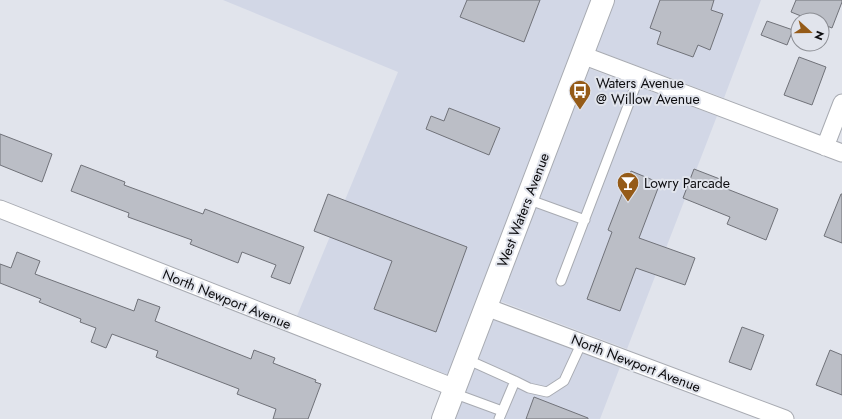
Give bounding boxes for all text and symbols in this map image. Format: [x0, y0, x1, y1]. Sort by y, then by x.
north arrow [790, 12, 830, 52]
text: N [810, 29, 828, 43]
place label: Waters Avenue @ Willow Avenue [596, 73, 700, 109]
bus stop icon: Waters Avenue @ Willow Avenue [567, 78, 593, 111]
street label: West Waters Avenue [492, 150, 554, 270]
bar icon: Lowry Parcade [615, 170, 641, 203]
place label: Lowry Parcade [644, 173, 730, 193]
street label: North Newport Avenue [160, 264, 294, 334]
street label: North Newport Avenue [568, 329, 704, 397]

